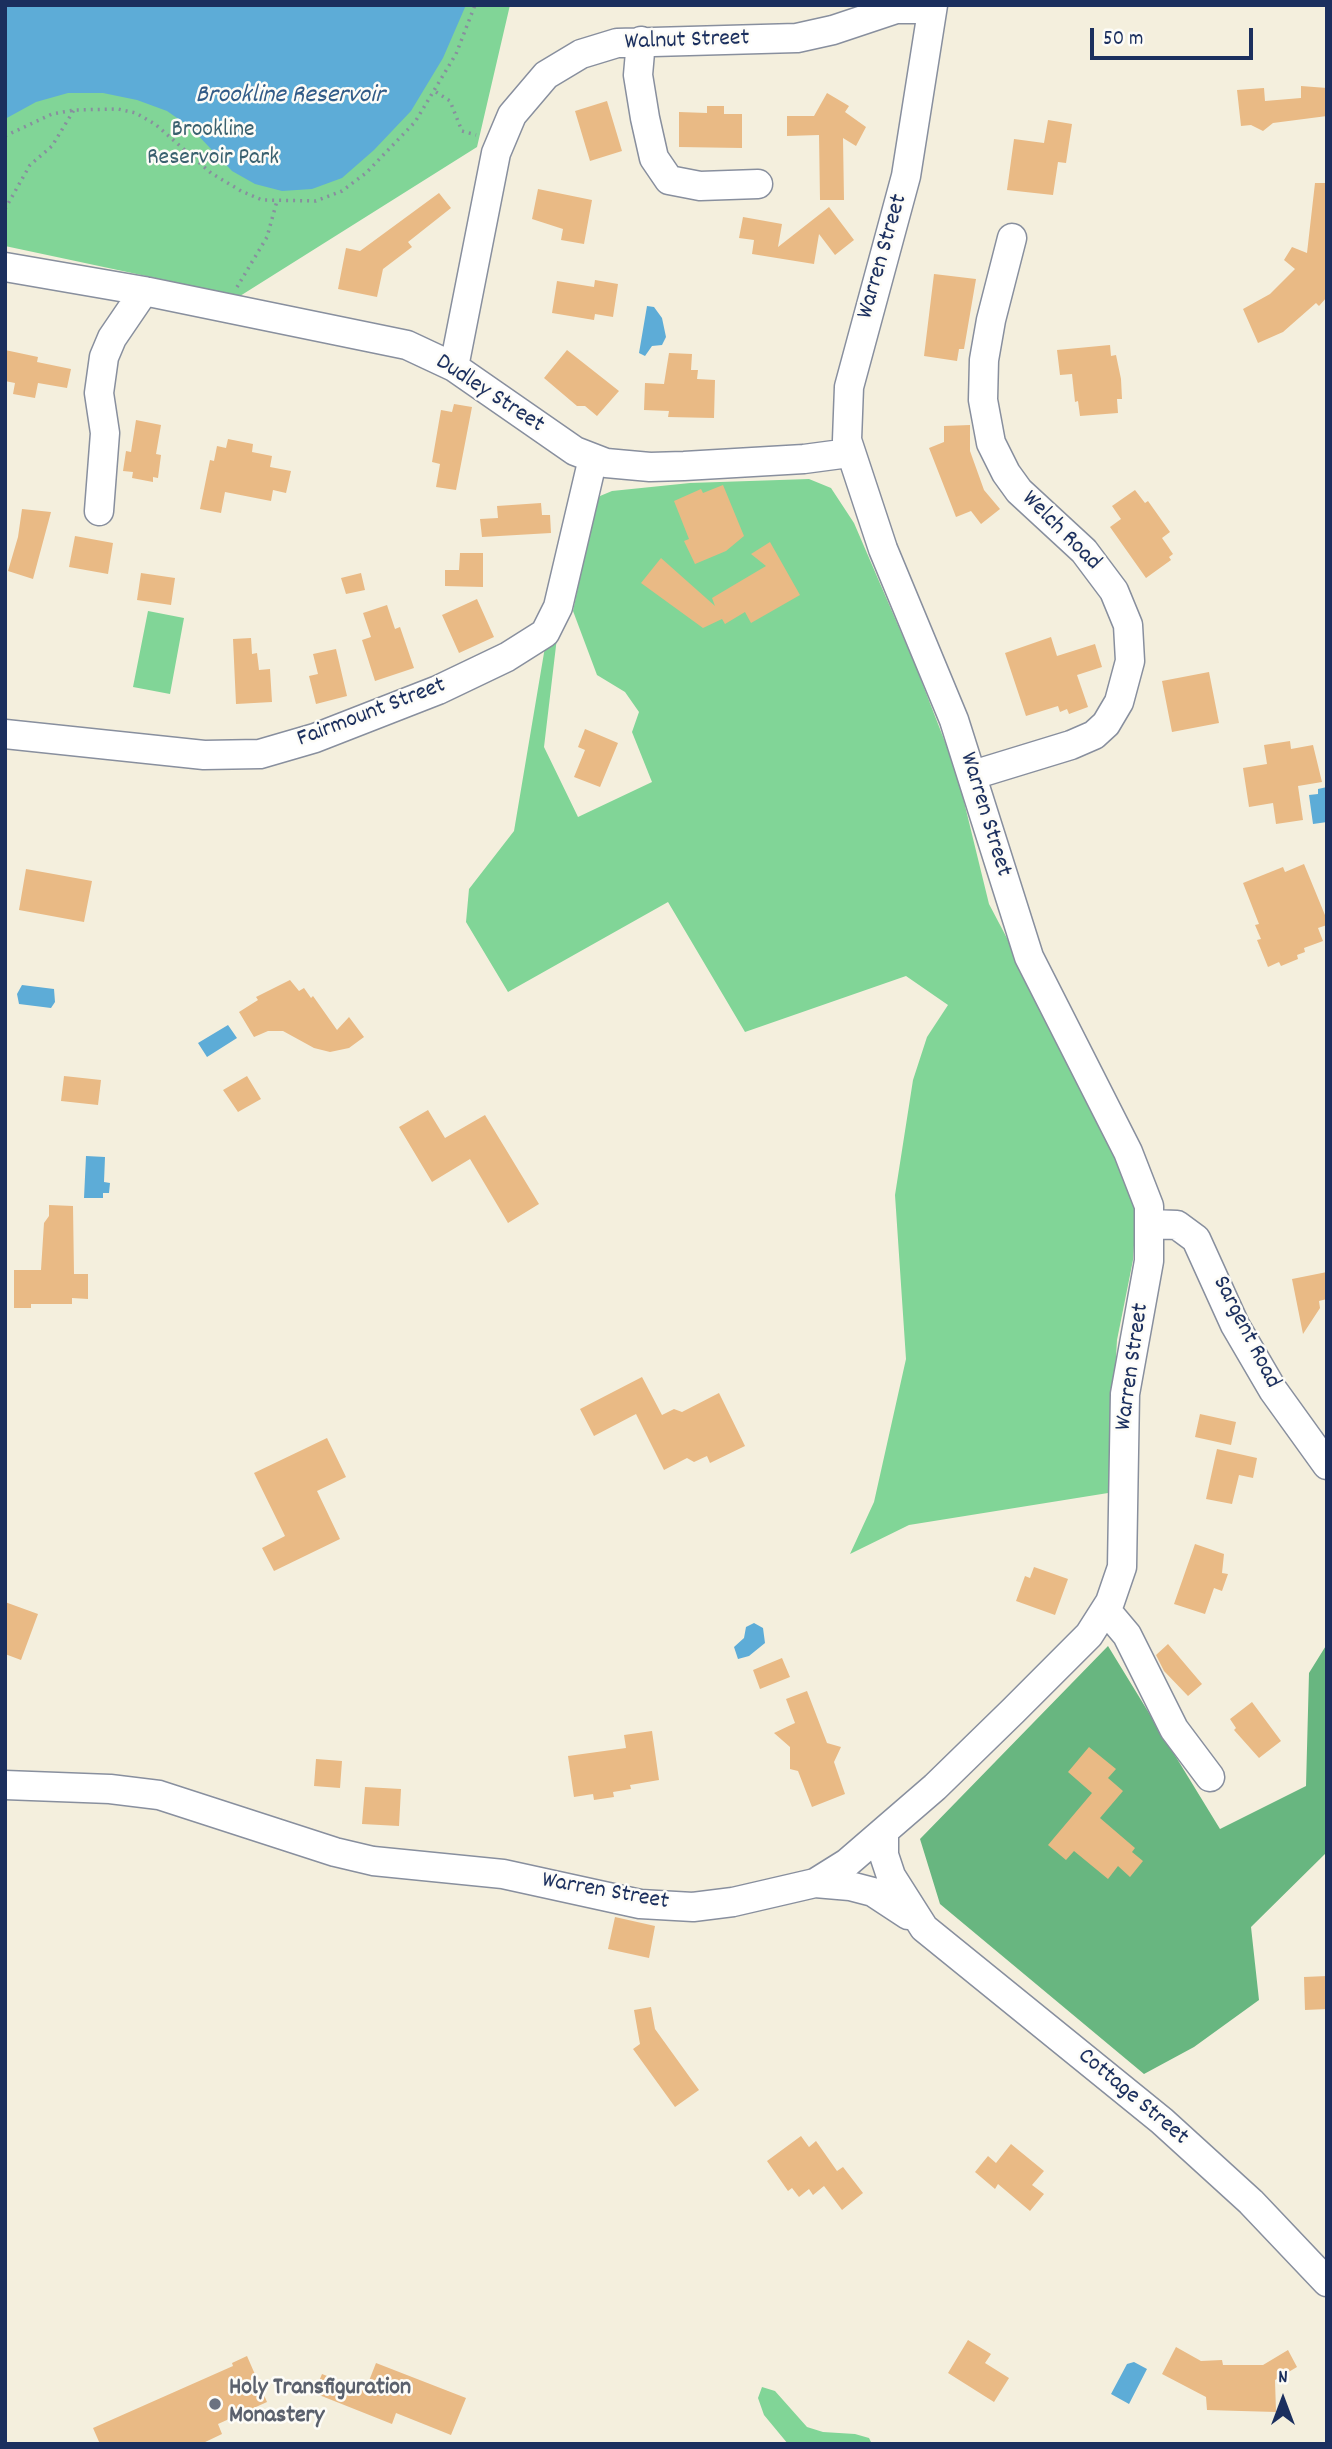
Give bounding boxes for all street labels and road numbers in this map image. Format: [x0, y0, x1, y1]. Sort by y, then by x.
street label: Walnut Street [624, 25, 750, 59]
street label: Warren Street [852, 191, 916, 323]
street label: Dudley Street [429, 349, 549, 441]
street label: Welch Road [1014, 486, 1106, 578]
street label: Fairmount Street [294, 673, 450, 755]
street label: Warren Street [951, 749, 1017, 881]
street label: Sargent Road [1204, 1272, 1286, 1394]
street label: Warren Street [1111, 1301, 1157, 1433]
street label: Warren Street [539, 1868, 671, 1918]
street label: Cottage Street [1071, 2043, 1193, 2153]

